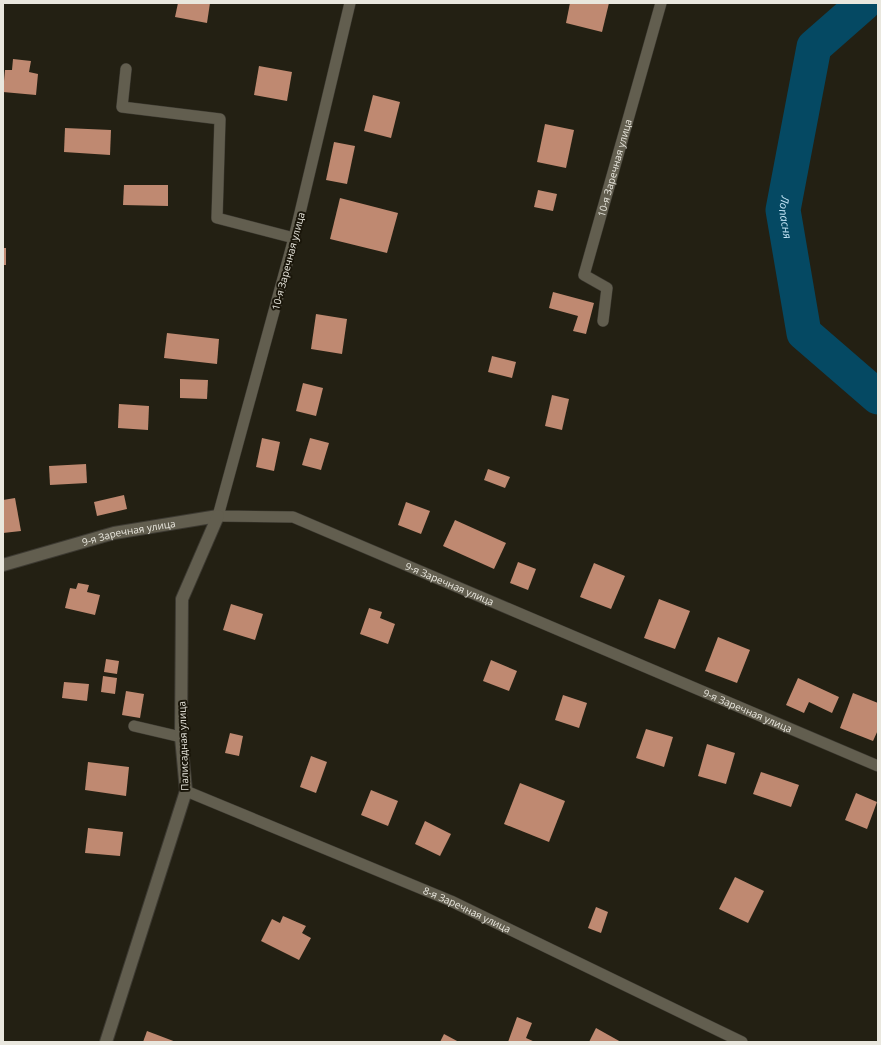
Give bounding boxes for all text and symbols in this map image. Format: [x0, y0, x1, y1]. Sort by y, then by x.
street label: 10-я Заречная улица [594, 117, 635, 218]
water label: Лопасня [776, 194, 796, 240]
street label: 10-я Заречная улица [268, 210, 308, 312]
street label: 9-я Заречная улица [80, 516, 176, 549]
street label: 9-я Заречная улица [403, 559, 496, 609]
street label: 9-я Заречная улица [701, 685, 794, 736]
street label: Палисадная улица [174, 701, 192, 791]
street label: 8-я Заречная улица [421, 883, 513, 936]

